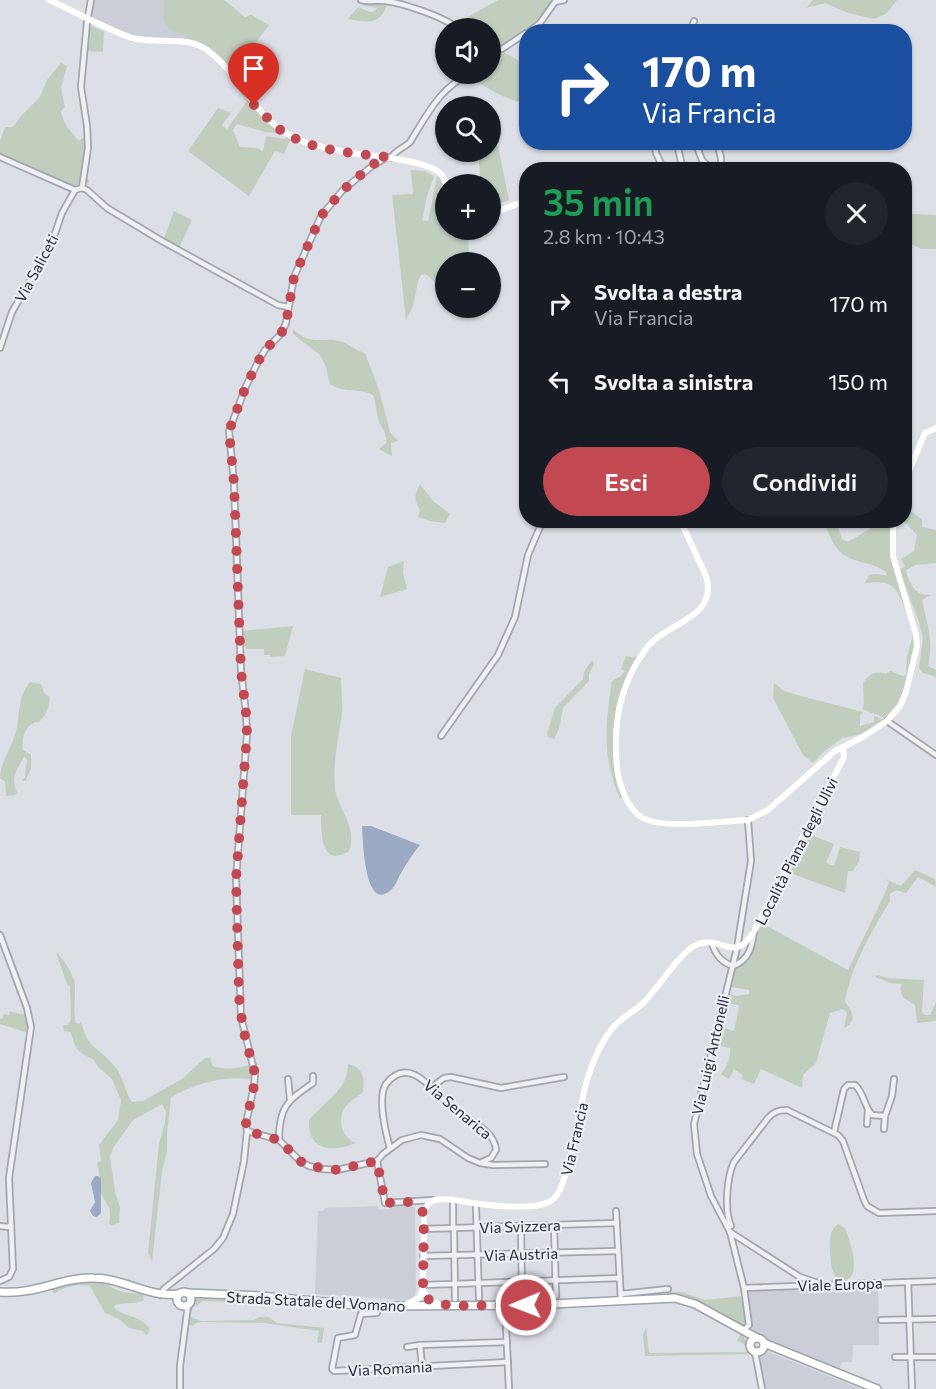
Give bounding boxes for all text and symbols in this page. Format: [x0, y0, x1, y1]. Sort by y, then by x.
map controls [435, 18, 501, 318]
button: sound [435, 18, 501, 84]
pin [228, 43, 279, 105]
text: 170 m [642, 44, 756, 96]
icon: right [543, 48, 621, 126]
icon: arrive [237, 52, 270, 85]
button: search [435, 96, 501, 162]
text: Via Francia [642, 96, 776, 129]
button: + [435, 174, 501, 240]
text: 35 min [543, 179, 654, 223]
button: close [825, 182, 888, 245]
text: 2.8 km · 10:43 [543, 224, 665, 248]
street label: Via Saliceti [11, 231, 61, 305]
button: − [435, 252, 501, 318]
text: Svolta a destra [594, 278, 742, 305]
icon: right [543, 287, 576, 320]
text: 170 m [829, 290, 888, 317]
text: Via Francia [594, 305, 694, 329]
icon: left [543, 365, 576, 398]
text: Svolta a sinistra [594, 368, 753, 395]
text: 150 m [828, 368, 888, 395]
button: Esci [543, 447, 710, 516]
button: Condividi [722, 447, 888, 516]
street label: Località Piana degli Ulivi [751, 774, 841, 928]
street label: Via Luigi Antonelli [687, 993, 733, 1117]
street label: Via Senarica [420, 1075, 496, 1143]
street label: Via Francia [557, 1101, 591, 1177]
street label: Via Svizzera [479, 1216, 561, 1236]
street label: Via Austria [484, 1244, 558, 1264]
position arrow [494, 1273, 558, 1337]
street label: Viale Europa [797, 1274, 883, 1294]
street label: Strada Statale del Vomano [226, 1287, 406, 1315]
street label: Via Romania [347, 1357, 433, 1379]

